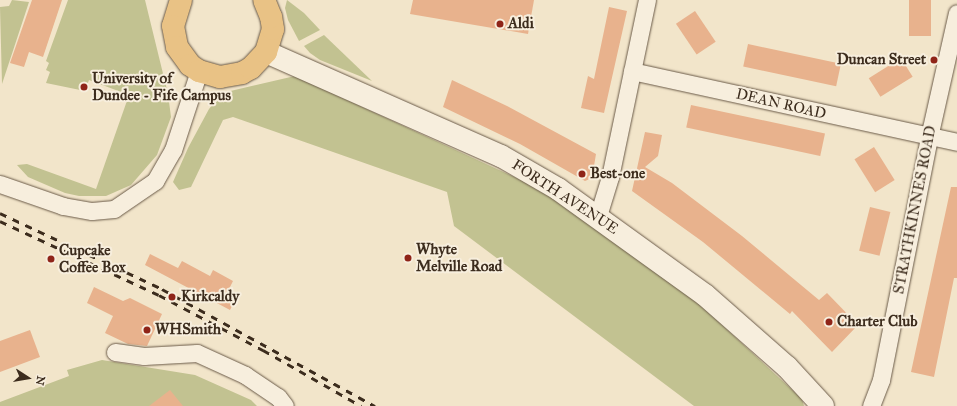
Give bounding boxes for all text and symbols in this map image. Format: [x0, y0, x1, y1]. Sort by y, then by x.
place label: Aldi [508, 15, 534, 33]
marker: Aldi [495, 19, 505, 29]
place label: Duncan Street [837, 51, 926, 69]
marker: Duncan Street [929, 55, 939, 65]
place label: University of Dundee - Fife Campus [92, 69, 231, 104]
marker: University of Dundee - Fife Campus [79, 82, 89, 92]
street label: DEAN ROAD [734, 85, 828, 123]
street label: STRATHKINNES ROAD [890, 124, 940, 296]
street label: FORTH AVENUE [508, 156, 622, 238]
place label: Best-one [590, 165, 645, 183]
marker: Best-one [577, 169, 587, 179]
place label: Whyte Melville Road [416, 240, 502, 275]
place label: Cupcake Coffee Box [59, 241, 126, 276]
marker: Whyte Melville Road [403, 253, 413, 263]
marker: Cupcake Coffee Box [46, 254, 56, 264]
place label: Kirkcaldy [181, 288, 239, 306]
marker: Kirkcaldy [166, 291, 178, 303]
place label: Charter Club [837, 313, 917, 331]
marker: Charter Club [824, 317, 834, 327]
place label: WHSmith [155, 321, 221, 339]
marker: WHSmith [142, 325, 152, 335]
north arrow [8, 358, 48, 398]
text: N [33, 375, 48, 387]

